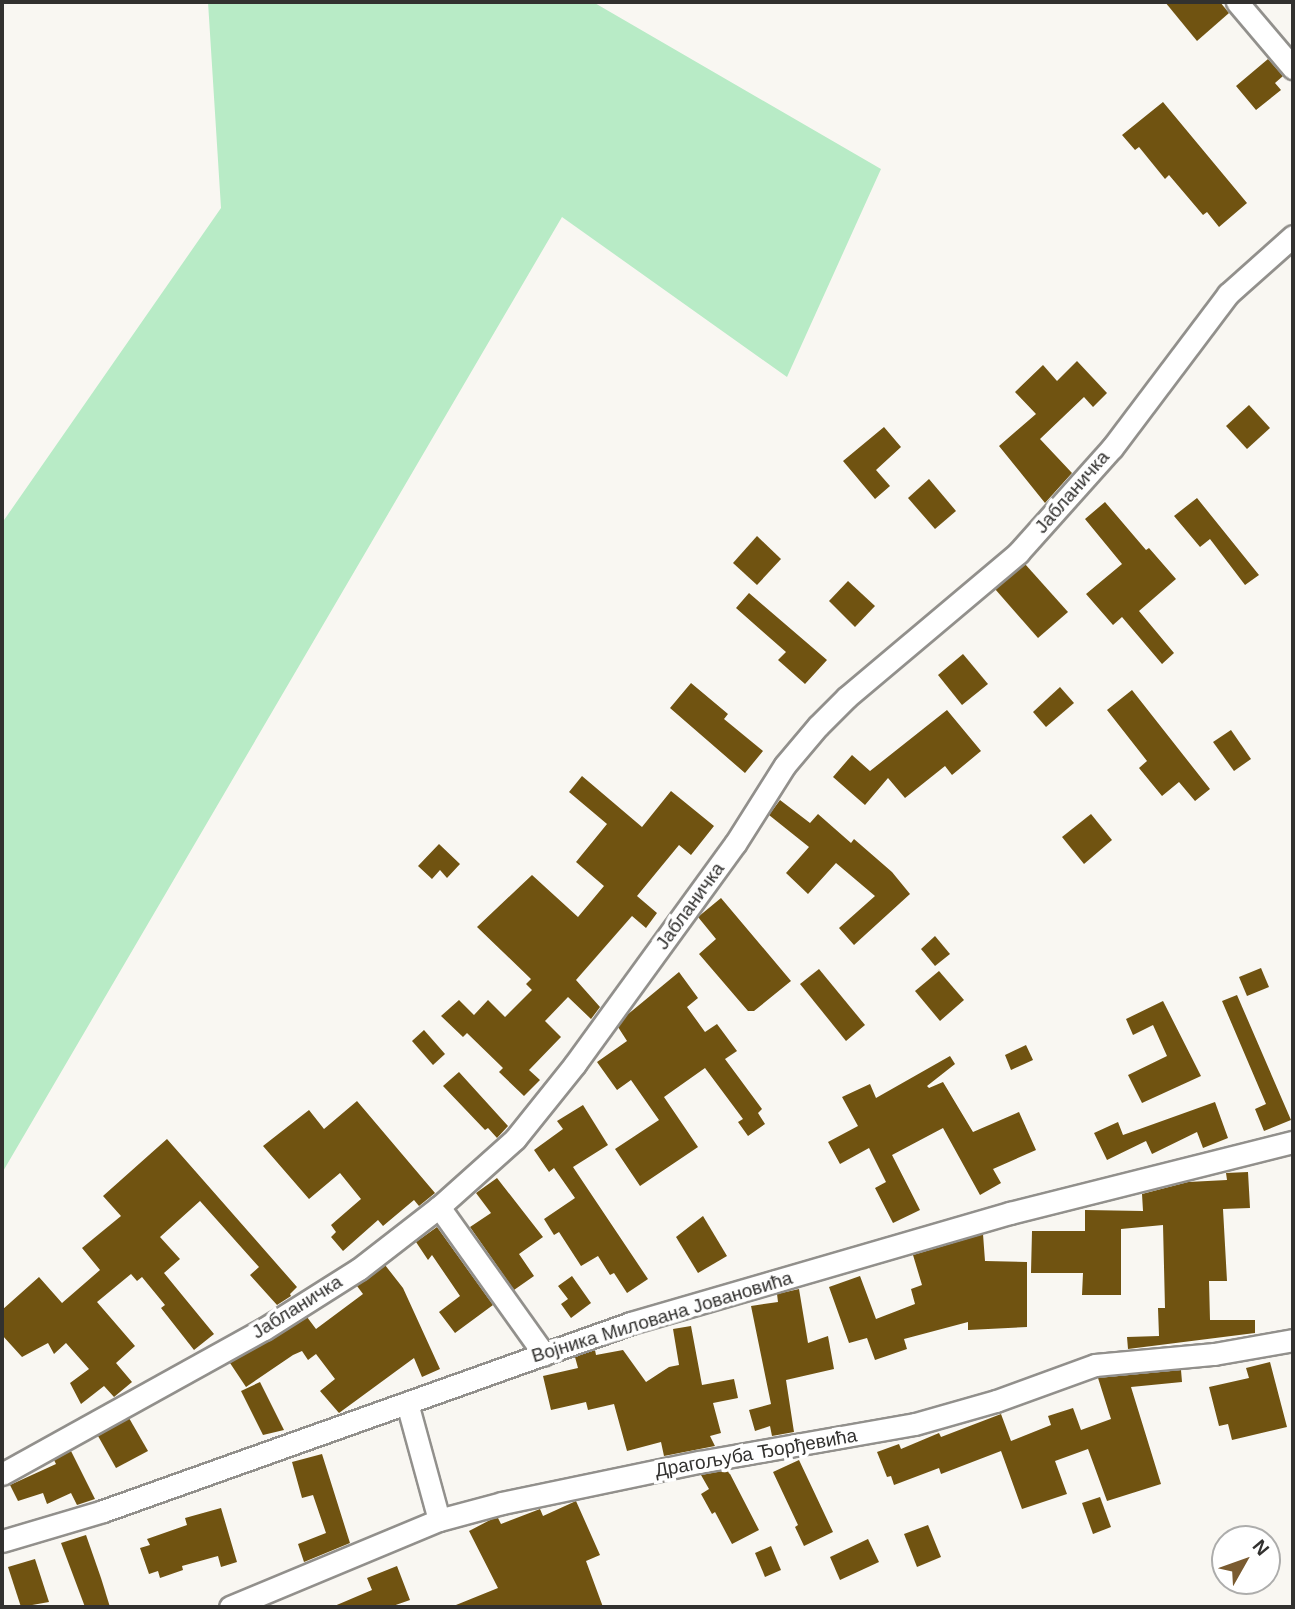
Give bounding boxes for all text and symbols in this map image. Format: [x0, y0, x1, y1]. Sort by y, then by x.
street label: Јабланичка [1030, 446, 1114, 538]
street label: Јабланичка [651, 858, 729, 954]
street label: Војника Милована Јовановића [529, 1266, 795, 1368]
street label: Јабланичка [248, 1270, 346, 1344]
street label: Драгољуба Ђорђевића [653, 1424, 859, 1482]
north arrow [1211, 1525, 1281, 1595]
text: N [1248, 1535, 1273, 1559]

